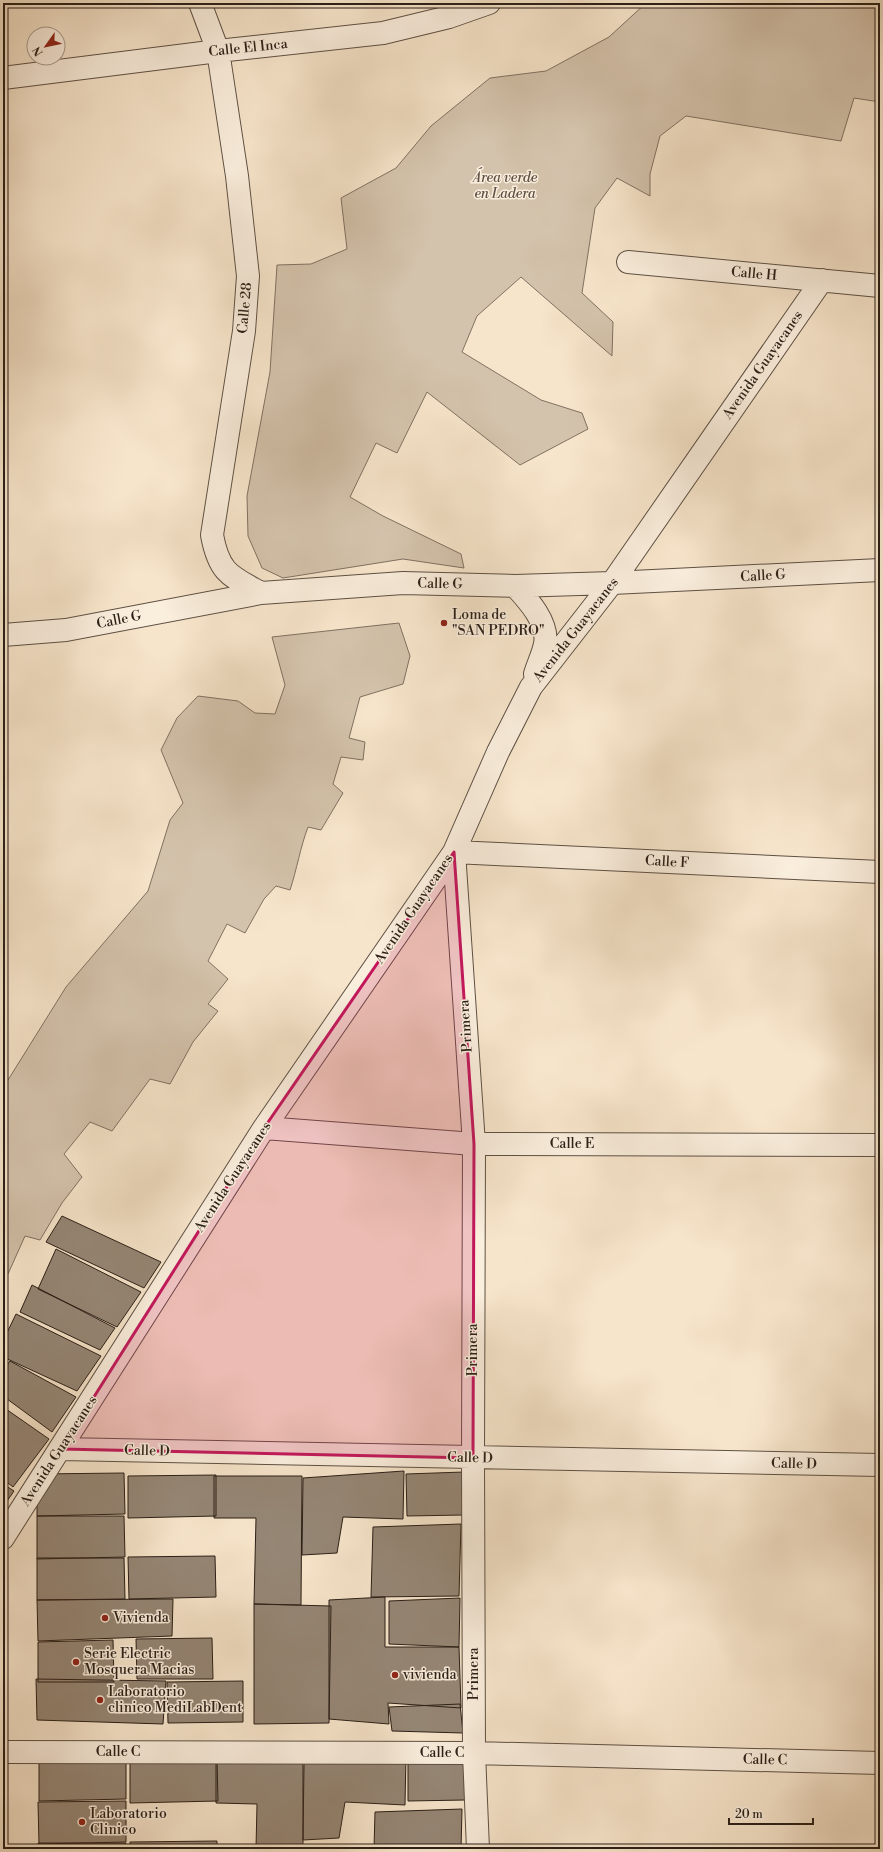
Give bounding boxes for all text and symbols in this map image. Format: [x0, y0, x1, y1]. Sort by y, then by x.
north arrow [26, 26, 66, 66]
street label: Calle El Inca [208, 35, 289, 61]
text: N [30, 43, 47, 58]
park label: Área verde en Ladera [471, 167, 538, 203]
street label: Calle H [730, 263, 779, 285]
street label: Calle 28 [234, 282, 256, 334]
street label: Avenida Guayacanes [718, 307, 807, 424]
street label: Calle G [740, 566, 787, 586]
street label: Avenida Guayacanes [529, 574, 623, 687]
street label: Calle G [417, 575, 463, 593]
place label: Loma de "SAN PEDRO" [452, 606, 544, 640]
street label: Calle G [95, 607, 144, 633]
marker: Loma de "SAN PEDRO" [439, 618, 449, 628]
street label: Avenida Guayacanes [370, 851, 457, 968]
street label: Calle F [644, 852, 690, 872]
street label: Primera [455, 998, 477, 1053]
street label: Avenida Guayacanes [190, 1118, 276, 1237]
street label: Calle E [550, 1135, 594, 1153]
street label: Primera [464, 1323, 482, 1376]
street label: Avenida Guayacanes [16, 1392, 102, 1511]
street label: Calle D [124, 1442, 170, 1460]
street label: Calle D [447, 1449, 493, 1467]
street label: Calle D [771, 1455, 817, 1473]
place label: Vivienda [112, 1609, 170, 1627]
marker: Vivienda [100, 1613, 110, 1623]
place label: Serie Electric Mosquera Macias [84, 1645, 194, 1679]
street label: Primera [465, 1647, 483, 1700]
marker: Serie Electric Mosquera Macias [71, 1657, 81, 1667]
place label: vivienda [402, 1666, 458, 1684]
marker: vivienda [390, 1670, 400, 1680]
place label: Laboratorio clinico MediLabDent [108, 1683, 242, 1717]
marker: Laboratorio clinico MediLabDent [95, 1695, 105, 1705]
street label: Calle C [96, 1743, 140, 1761]
street label: Calle C [420, 1744, 464, 1762]
street label: Calle C [743, 1751, 787, 1769]
scale bar [729, 1800, 813, 1826]
place label: Laboratorio Clinico [90, 1805, 167, 1839]
text: 20 m [735, 1807, 763, 1822]
marker: Laboratorio Clinico [77, 1817, 87, 1827]

